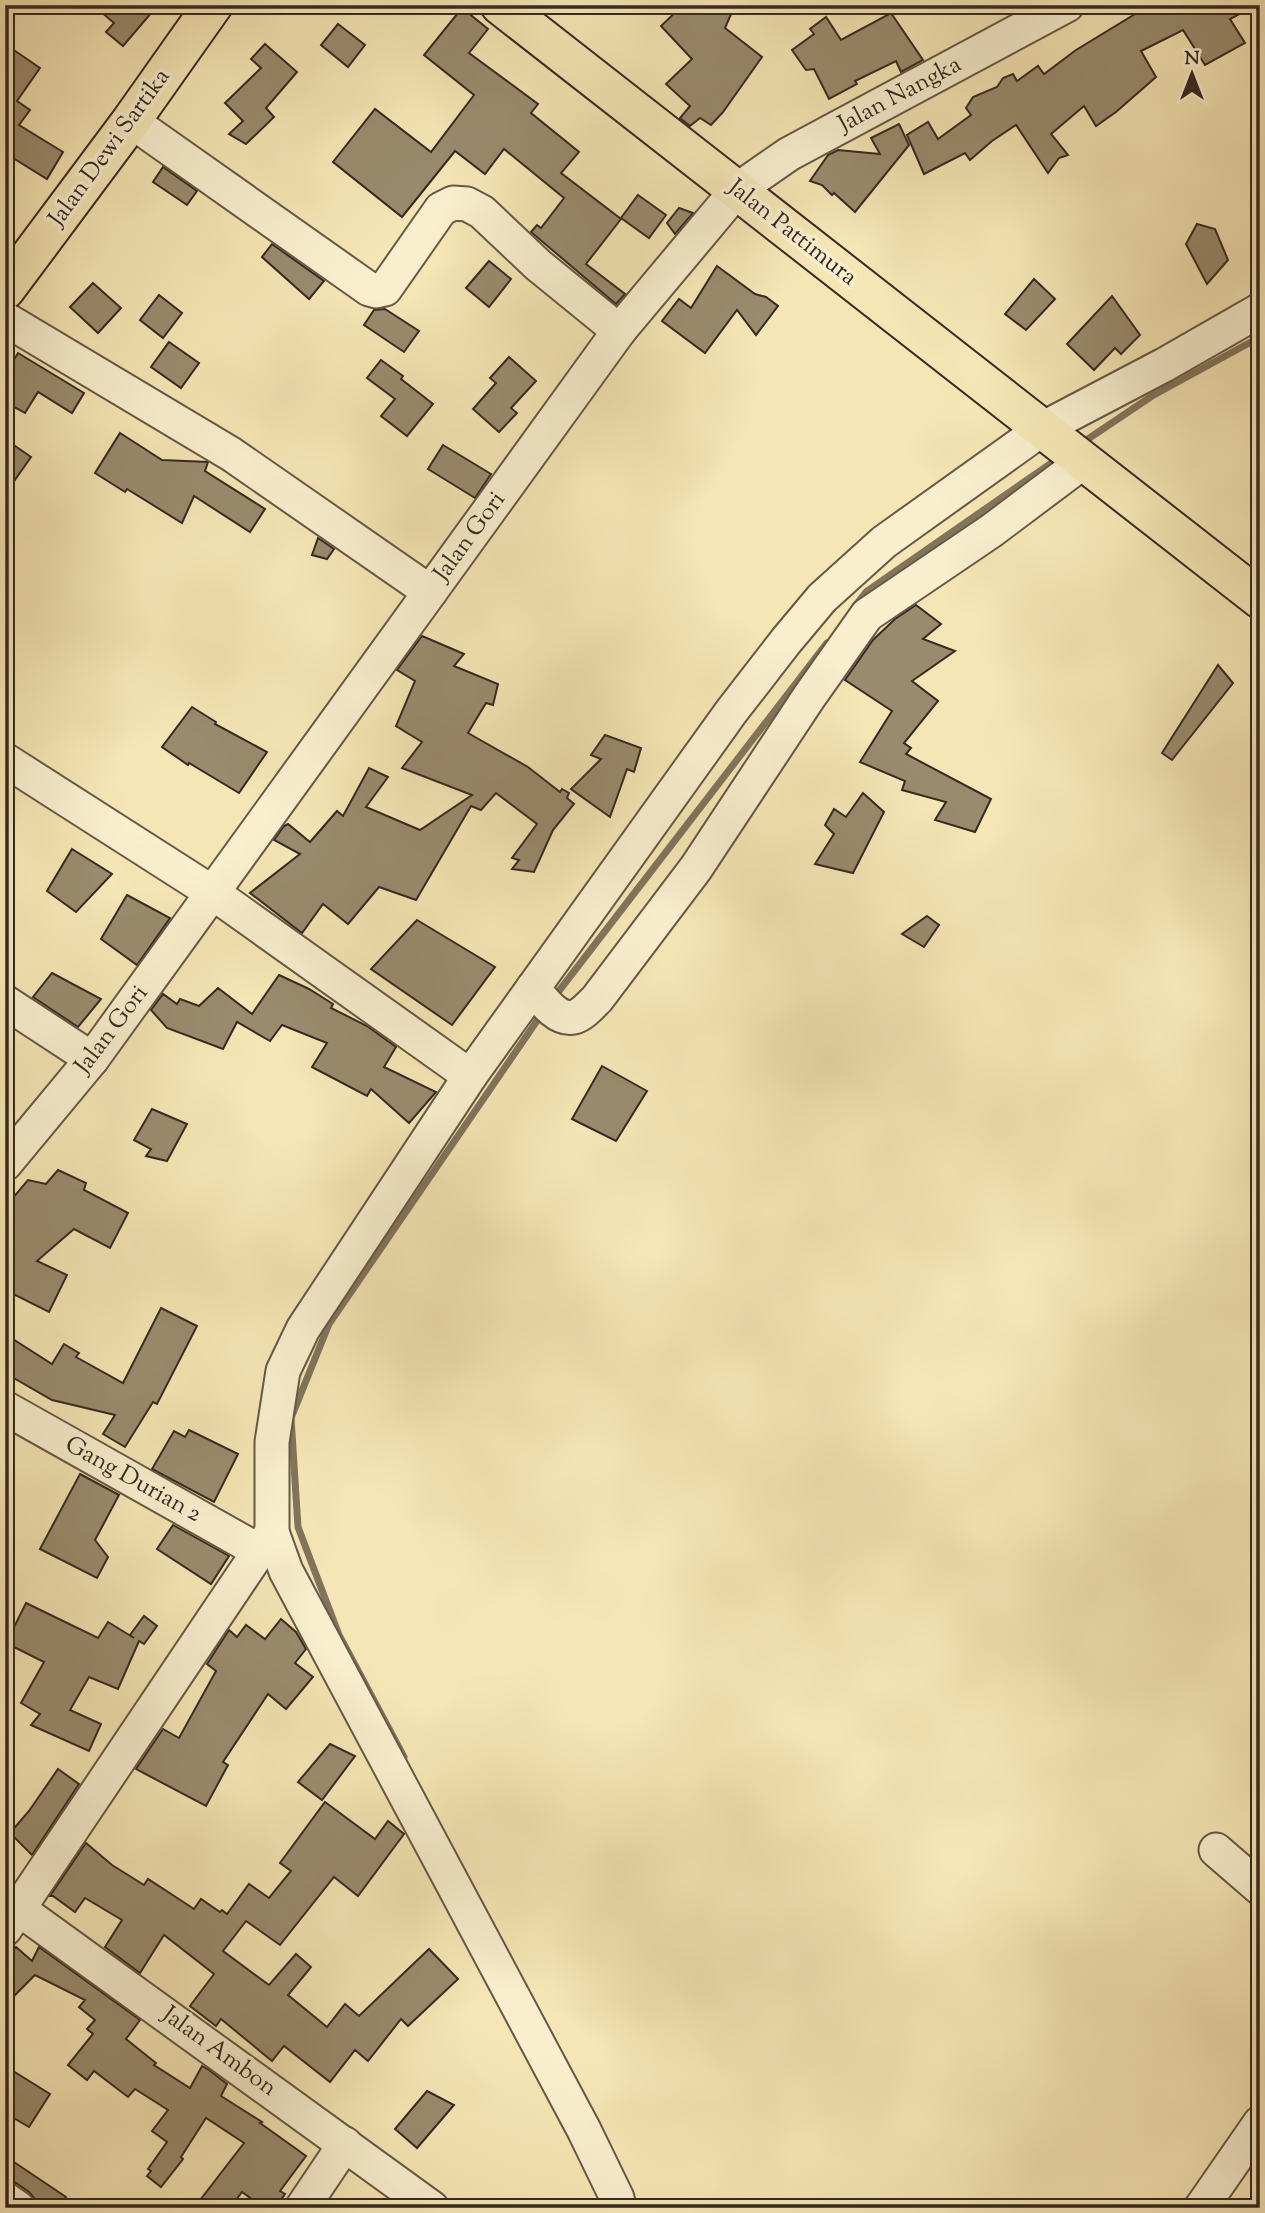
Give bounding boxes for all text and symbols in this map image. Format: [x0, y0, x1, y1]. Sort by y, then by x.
north arrow [1156, 38, 1226, 108]
text: N [1184, 46, 1200, 73]
street label: Jalan Nangka [831, 48, 968, 143]
street label: Jalan Dewi Sartika [40, 62, 179, 236]
street label: Jalan Pattimura [719, 170, 864, 294]
street label: Jalan Gori [425, 485, 514, 591]
street label: Jalan Gori [66, 978, 157, 1083]
street label: Gang Durian 2 [58, 1428, 208, 1532]
street label: Jalan Ambon [153, 1998, 283, 2105]

